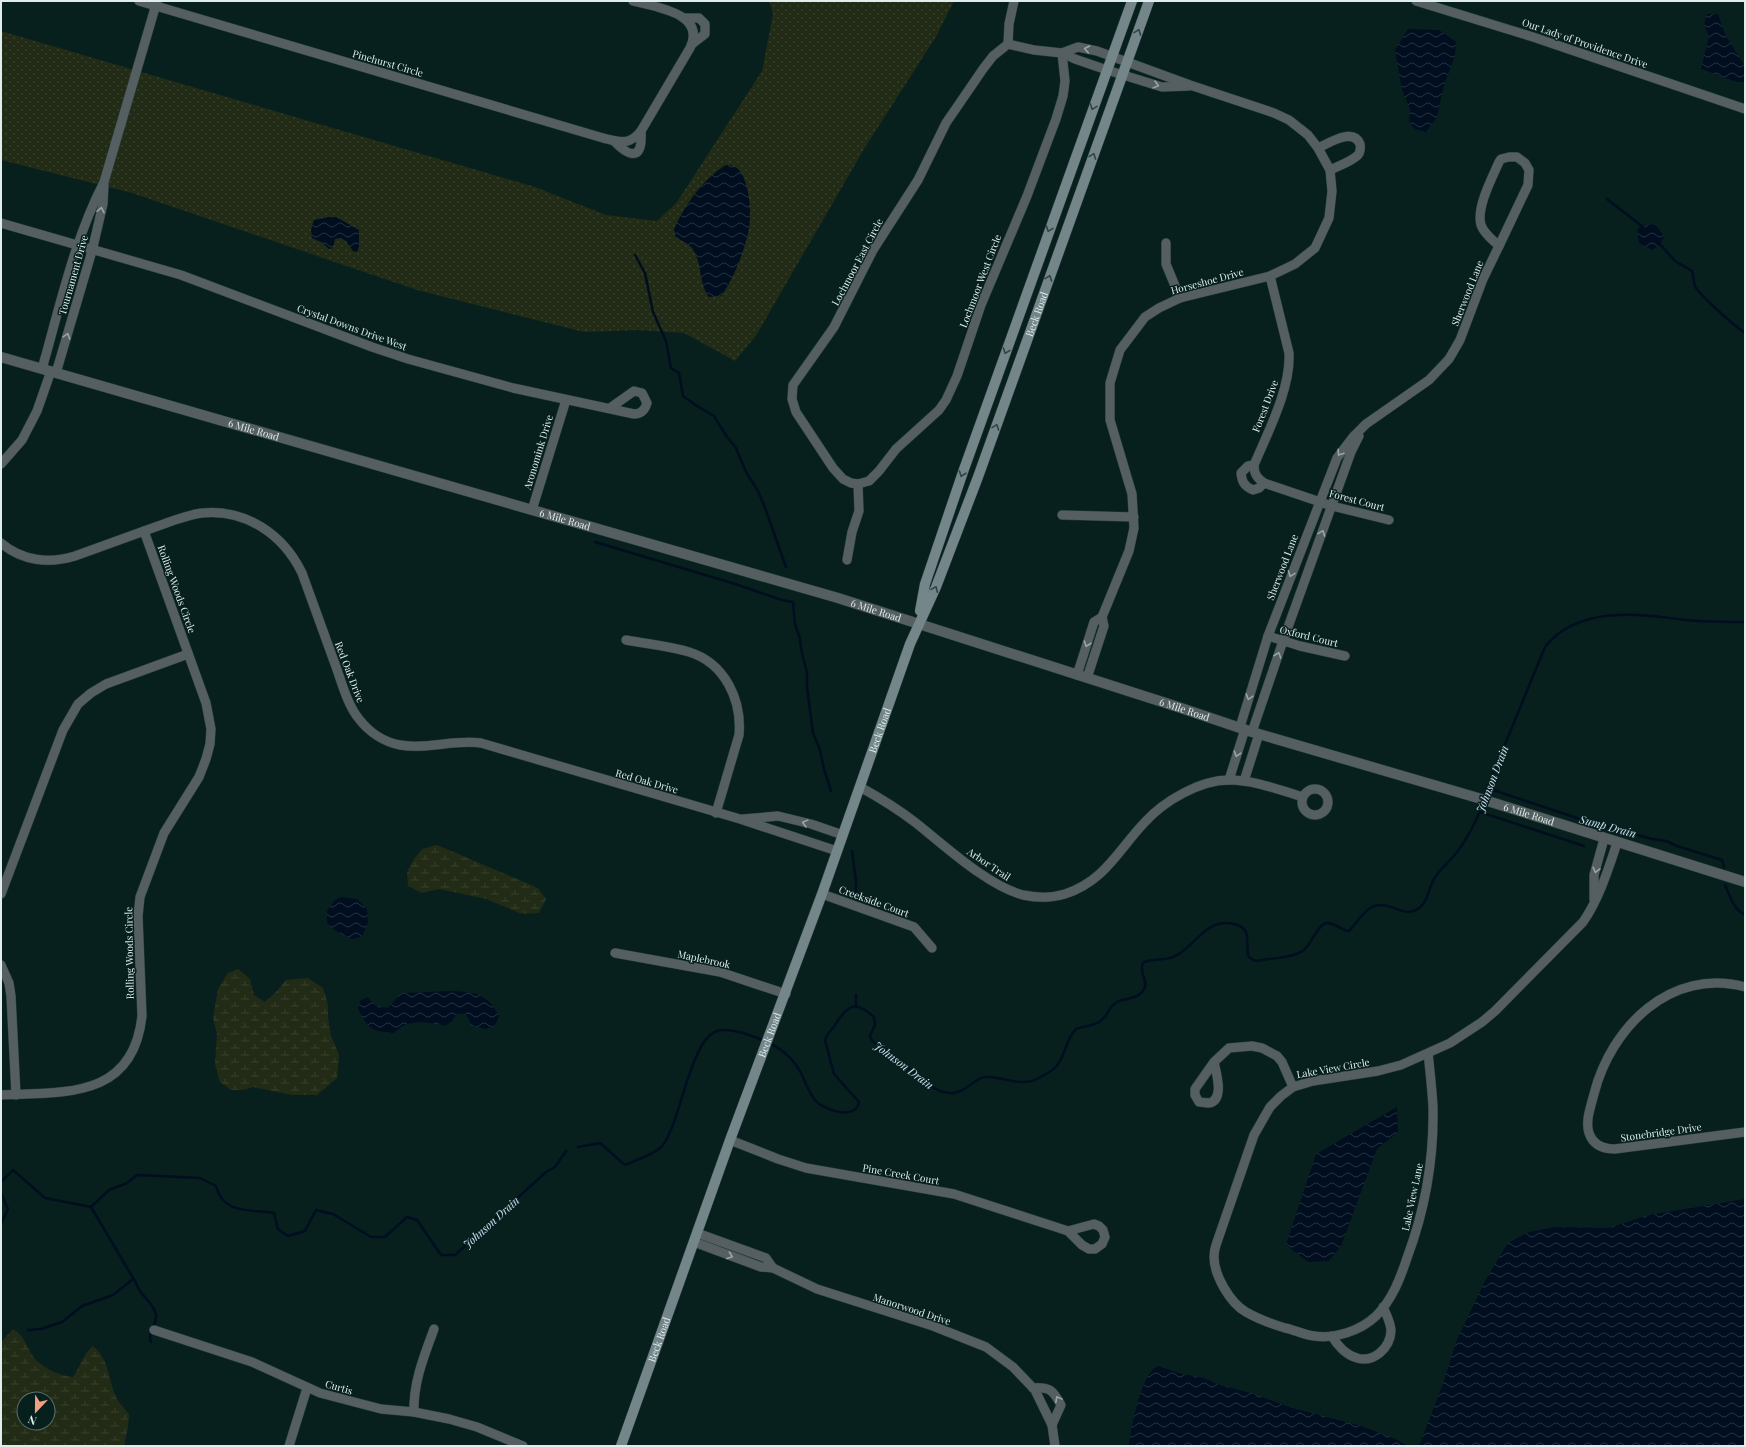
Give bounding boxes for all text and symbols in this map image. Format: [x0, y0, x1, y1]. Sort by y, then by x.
street label: Our Lady of Providence Drive [1520, 15, 1650, 71]
one-way arrow [1133, 28, 1141, 35]
street label: Pinehurst Circle [351, 46, 425, 80]
one-way arrow [1084, 46, 1090, 54]
one-way arrow [1152, 80, 1159, 89]
one-way arrow [1090, 103, 1098, 110]
one-way arrow [1088, 153, 1097, 160]
one-way arrow [97, 207, 105, 213]
street label: Lochmoor East Circle [828, 216, 886, 308]
one-way arrow [1046, 225, 1054, 232]
street label: Lochmoor West Circle [956, 232, 1004, 330]
street label: Tournament Drive [55, 233, 91, 317]
street label: Sherwood Lane [1447, 258, 1487, 328]
street label: Horseshoe Drive [1169, 265, 1245, 297]
one-way arrow [1044, 275, 1053, 282]
street label: Beck Road [1022, 290, 1051, 339]
street label: Crystal Downs Drive West [295, 301, 409, 354]
one-way arrow [62, 332, 71, 339]
one-way arrow [1002, 348, 1010, 355]
street label: Forest Drive [1249, 378, 1281, 434]
street label: Aronomink Drive [520, 413, 556, 492]
street label: 6 Mile Road [227, 416, 281, 444]
one-way arrow [991, 424, 1000, 431]
one-way arrow [1337, 449, 1345, 456]
one-way arrow [958, 470, 967, 477]
street label: Forest Court [1328, 486, 1387, 514]
street label: 6 Mile Road [538, 505, 592, 533]
one-way arrow [1318, 530, 1326, 537]
street label: Sherwood Lane [1263, 532, 1301, 602]
street label: Rolling Woods Circle [155, 543, 199, 635]
one-way arrow [1288, 570, 1296, 577]
one-way arrow [930, 586, 938, 593]
street label: 6 Mile Road [849, 596, 903, 625]
street label: Oxford Court [1278, 622, 1340, 650]
street label: Red Oak Drive [332, 639, 368, 705]
one-way arrow [1083, 640, 1092, 647]
one-way arrow [1273, 652, 1282, 659]
one-way arrow [1245, 693, 1254, 700]
street label: 6 Mile Road [1158, 694, 1212, 724]
street label: Beck Road [865, 706, 894, 755]
water label: Johnson Drain [1472, 743, 1512, 815]
one-way arrow [1233, 751, 1241, 758]
street label: Red Oak Drive [614, 765, 680, 797]
street label: 6 Mile Road [1502, 799, 1556, 829]
water label: Sump Drain [1577, 811, 1638, 841]
one-way arrow [802, 819, 809, 827]
street label: Arbor Trail [964, 844, 1014, 884]
one-way arrow [1592, 866, 1601, 873]
street label: Creekside Court [837, 882, 911, 920]
street label: Rolling Woods Circle [121, 907, 137, 999]
street label: Maplebrook [676, 947, 732, 972]
street label: Beck Road [755, 1010, 784, 1059]
water label: Johnson Drain [871, 1038, 937, 1092]
street label: Lake View Circle [1295, 1055, 1371, 1081]
street label: Stonebridge Drive [1620, 1119, 1702, 1145]
street label: Pine Creek Court [862, 1160, 941, 1188]
street label: Lake View Lane [1398, 1162, 1426, 1232]
water label: Johnson Drain [460, 1193, 522, 1251]
one-way arrow [727, 1251, 734, 1259]
street label: Manorwood Drive [871, 1290, 953, 1328]
street label: Beck Road [644, 1315, 673, 1364]
street label: Curtis [324, 1376, 354, 1398]
north arrow [16, 1391, 56, 1431]
one-way arrow [1055, 1396, 1062, 1403]
text: N [26, 1412, 39, 1429]

